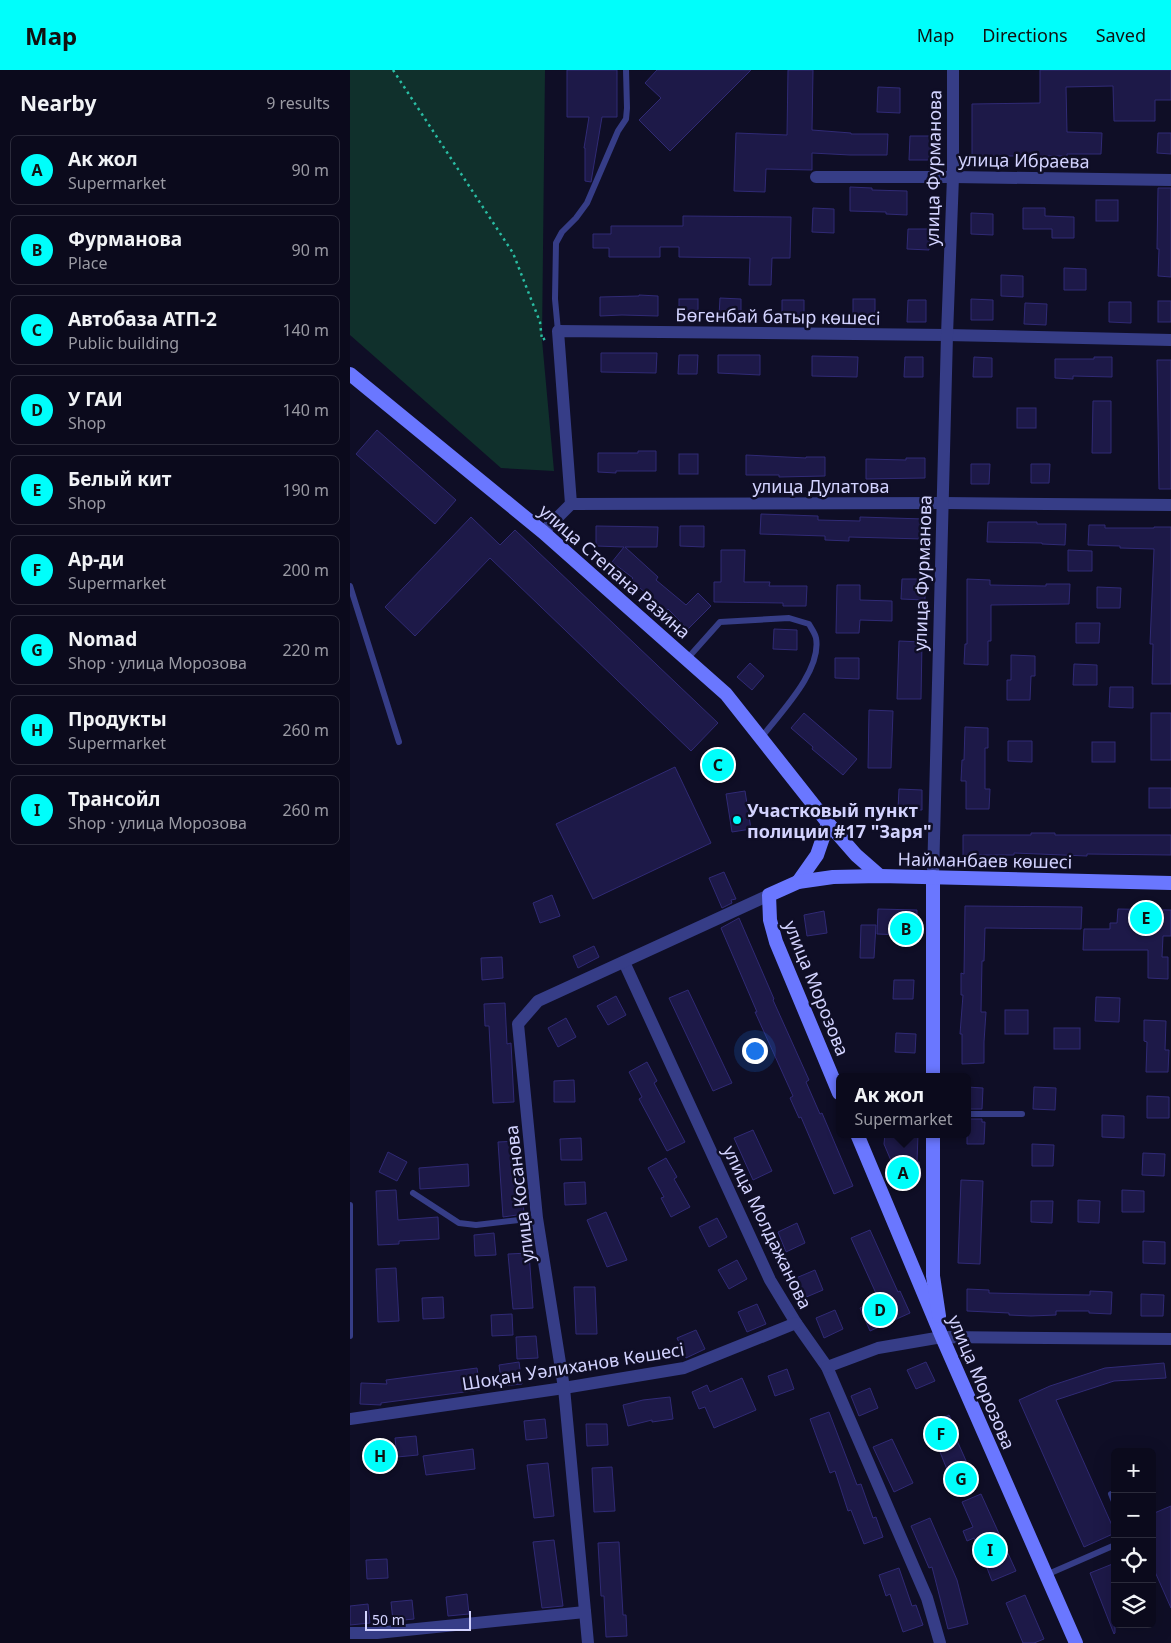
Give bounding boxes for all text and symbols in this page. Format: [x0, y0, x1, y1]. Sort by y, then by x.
text: Map [25, 19, 77, 52]
text: Map [917, 23, 954, 47]
text: Directions [982, 23, 1068, 47]
text: Saved [1096, 23, 1146, 47]
text: Nearby [20, 89, 96, 117]
street label: улица Фурманова [920, 90, 946, 246]
text: 9 results [266, 92, 330, 114]
text: Ак жол [68, 146, 138, 172]
street label: улица Ибраева [958, 147, 1090, 173]
text: A [31, 159, 43, 181]
text: 90 m [292, 159, 329, 181]
text: Supermarket [68, 172, 166, 194]
text: Фурманова [68, 226, 182, 252]
text: B [32, 239, 42, 261]
text: 90 m [292, 239, 329, 261]
text: Place [68, 252, 108, 274]
street label: Бөгенбай батыр көшесі [675, 302, 881, 330]
text: Автобаза АТП-2 [68, 306, 217, 332]
text: C [32, 319, 42, 341]
text: 140 m [282, 319, 329, 341]
text: Public building [68, 332, 179, 354]
text: У ГАИ [68, 386, 123, 412]
text: D [31, 399, 43, 421]
text: 140 m [282, 399, 329, 421]
text: Shop [68, 412, 106, 434]
text: Белый кит [68, 466, 171, 492]
street label: улица Дулатова [752, 474, 890, 498]
text: E [33, 479, 41, 501]
text: 190 m [282, 479, 329, 501]
text: Shop [68, 492, 106, 514]
street label: улица Фурманова [907, 494, 937, 652]
street label: улица Степана Разина [534, 498, 696, 644]
text: Ар-ди [68, 546, 124, 572]
text: F [33, 559, 41, 581]
text: 200 m [282, 559, 329, 581]
text: Supermarket [68, 572, 166, 594]
text: Nomad [68, 626, 137, 652]
text: G [31, 639, 43, 661]
text: 220 m [282, 639, 329, 661]
text: Shop · улица Морозова [68, 652, 247, 674]
text: Продукты [68, 706, 167, 732]
text: H [31, 719, 43, 741]
text: 260 m [282, 719, 329, 741]
text: Supermarket [68, 732, 166, 754]
pin: C [702, 746, 734, 784]
text: Трансойл [68, 786, 160, 812]
place label: Участковый пункт полиции #17 "Заря" [747, 798, 932, 843]
text: I [34, 799, 40, 821]
text: 260 m [282, 799, 329, 821]
text: Shop · улица Морозова [68, 812, 247, 834]
marker: Участковый пункт полиции #17 "Заря" [731, 814, 743, 826]
street label: Найманбаев көшесі [898, 846, 1072, 874]
pin: E [1130, 899, 1162, 937]
pin: B [890, 910, 922, 948]
street label: улица Морозова [779, 917, 855, 1059]
your location [742, 1038, 768, 1064]
popup [836, 1073, 971, 1138]
text: Ак жол [854, 1082, 924, 1108]
text: Supermarket [854, 1108, 953, 1130]
street label: улица Косанова [499, 1124, 539, 1264]
street label: улица Молдажанова [718, 1141, 818, 1313]
pin: A [887, 1154, 919, 1192]
pin: D [864, 1291, 896, 1329]
street label: улица Морозова [943, 1311, 1021, 1453]
street label: Шоқан Уәлиханов Көшесі [460, 1337, 686, 1395]
pin: F [925, 1415, 957, 1453]
pin: H [364, 1437, 396, 1475]
map controls [1111, 1448, 1156, 1628]
button: + [1111, 1448, 1156, 1493]
pin: G [945, 1460, 977, 1498]
button: − [1111, 1493, 1156, 1538]
pin: I [974, 1531, 1006, 1569]
button: locate [1111, 1538, 1156, 1583]
button: layers [1111, 1583, 1156, 1628]
scale bar [365, 1608, 471, 1631]
text: 50 m [372, 1610, 405, 1629]

